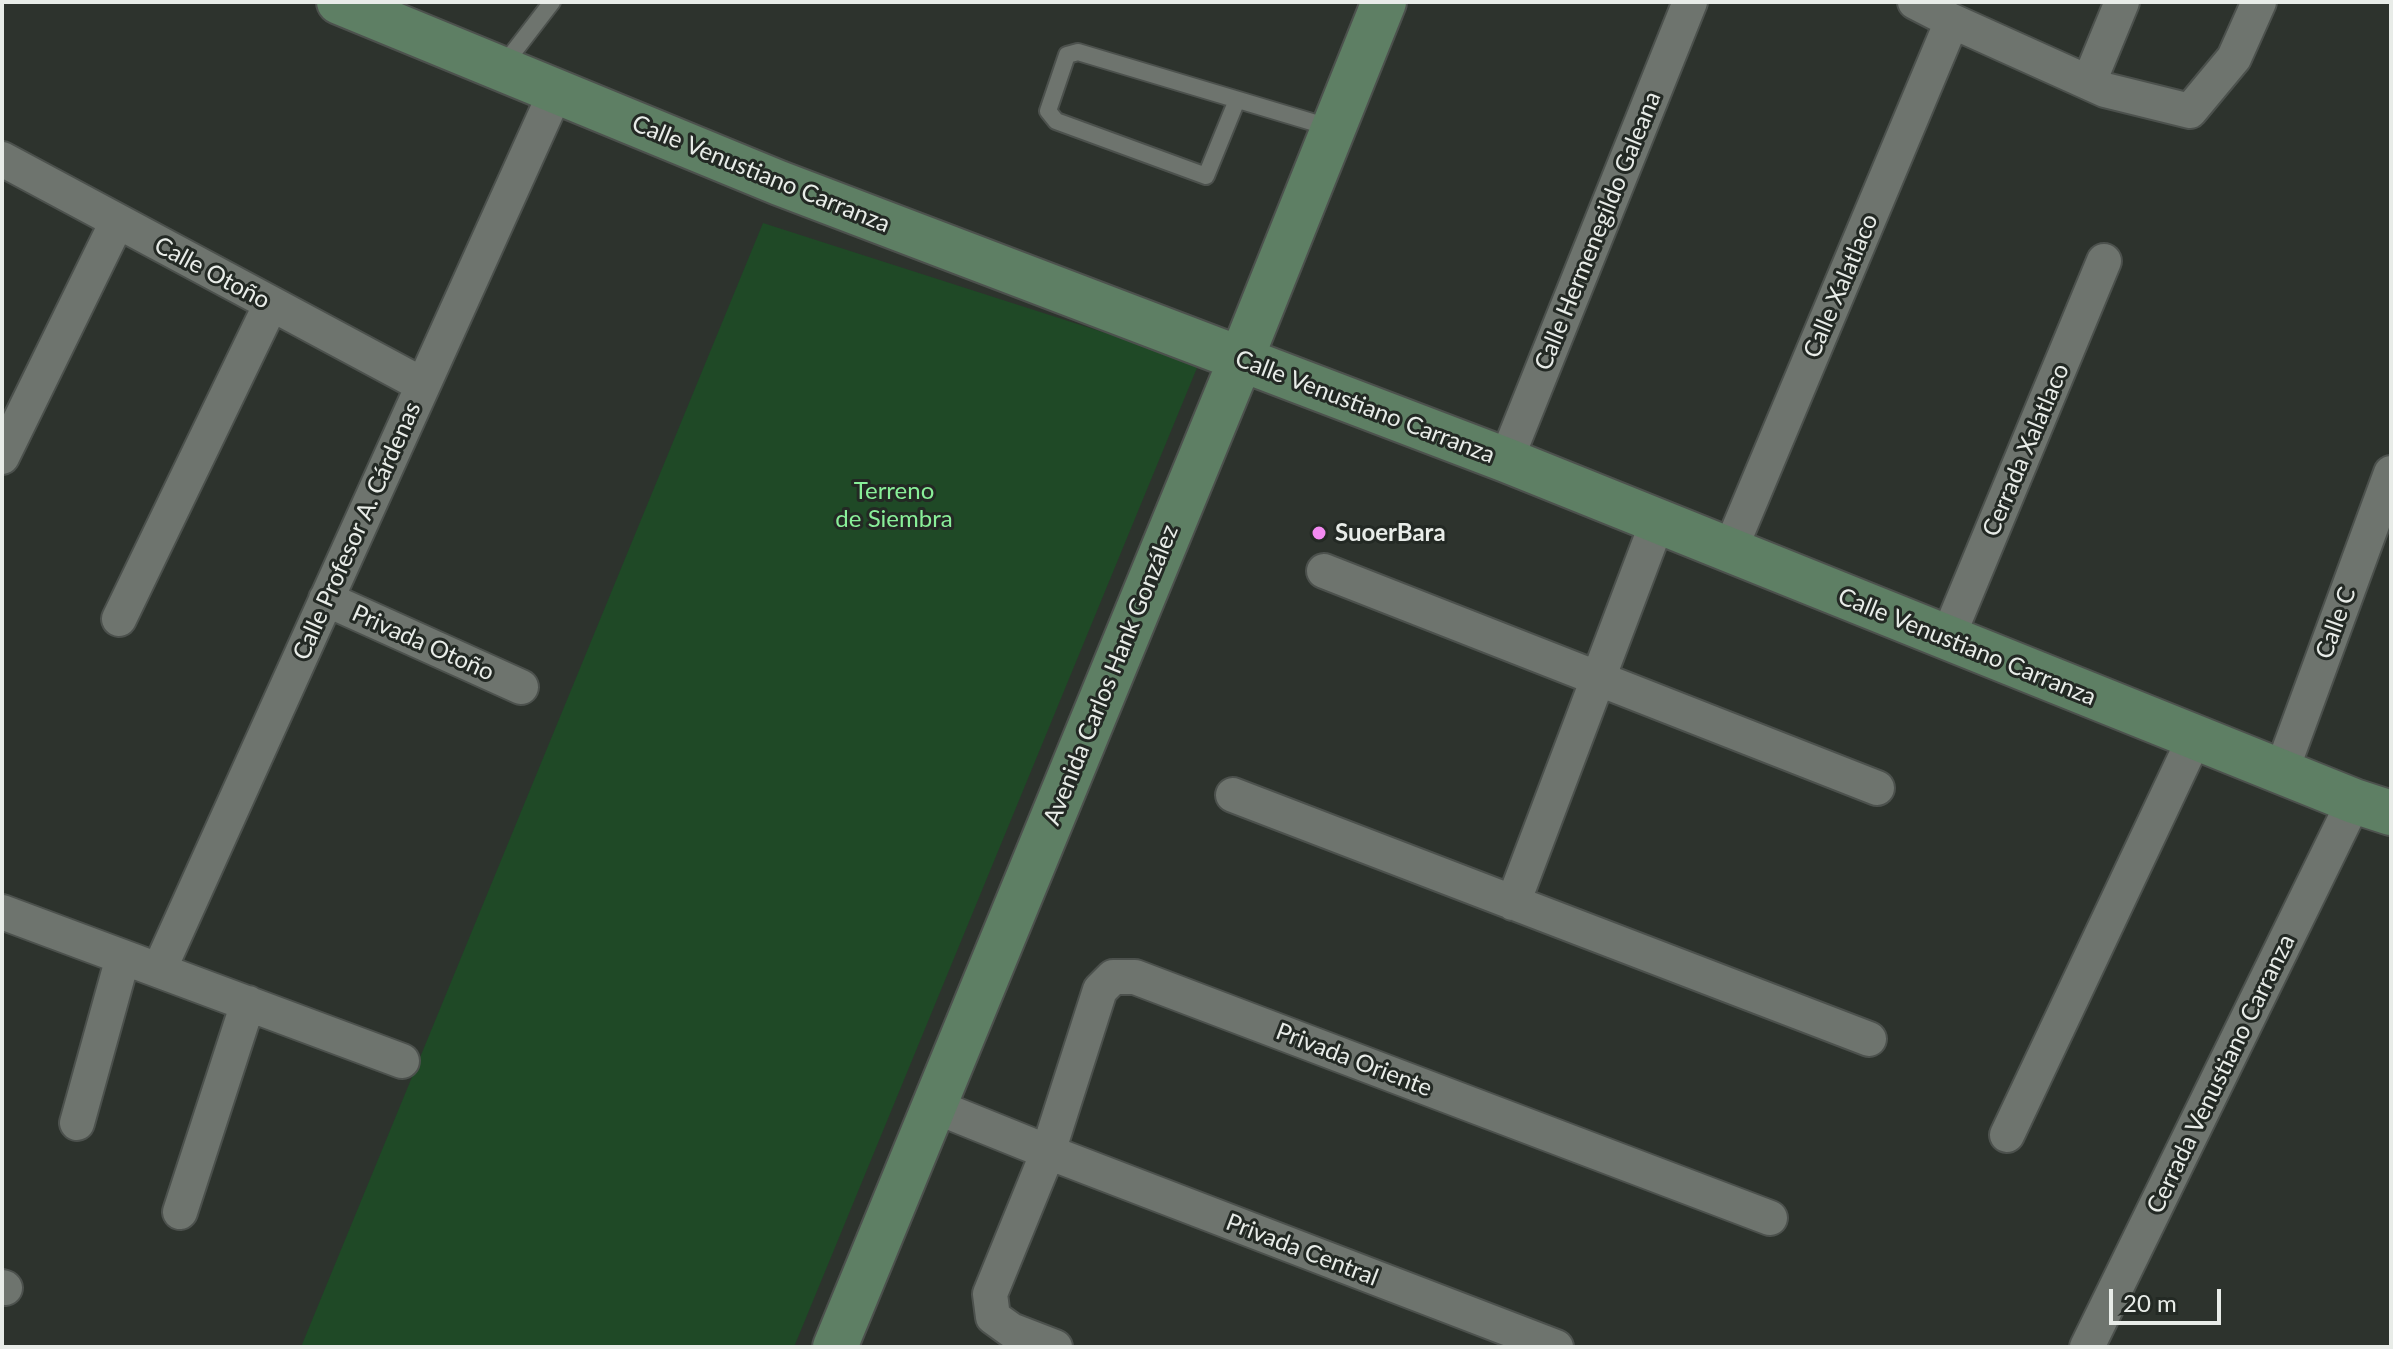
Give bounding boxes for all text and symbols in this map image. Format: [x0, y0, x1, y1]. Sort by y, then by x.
street label: Calle Hermenegildo Galeana [1529, 87, 1667, 375]
street label: Calle Venustiano Carranza [628, 109, 894, 239]
street label: Calle Xalatlaco [1798, 210, 1884, 362]
street label: Calle Otoño [149, 231, 275, 315]
street label: Calle Venustiano Carranza [1231, 344, 1499, 470]
street label: Cerrada Xalatlaco [1977, 359, 2075, 541]
street label: Calle Profesor A. Cárdenas [287, 397, 427, 665]
park label: Terreno de Siembra [835, 477, 953, 533]
place label: SuoerBara [1335, 519, 1446, 547]
street label: Avenida Carlos Hank González [1037, 521, 1185, 829]
marker: SuoerBara [1310, 524, 1328, 542]
street label: Calle Venustiano Carranza [1834, 582, 2100, 712]
street label: Calle C [2310, 583, 2362, 663]
street label: Privada Otoño [347, 599, 499, 687]
street label: Cerrada Venustiano Carranza [2141, 930, 2301, 1218]
street label: Privada Oriente [1272, 1017, 1436, 1103]
street label: Privada Central [1222, 1208, 1382, 1292]
scale bar [2113, 1273, 2225, 1323]
text: 20 m [2123, 1288, 2177, 1317]

